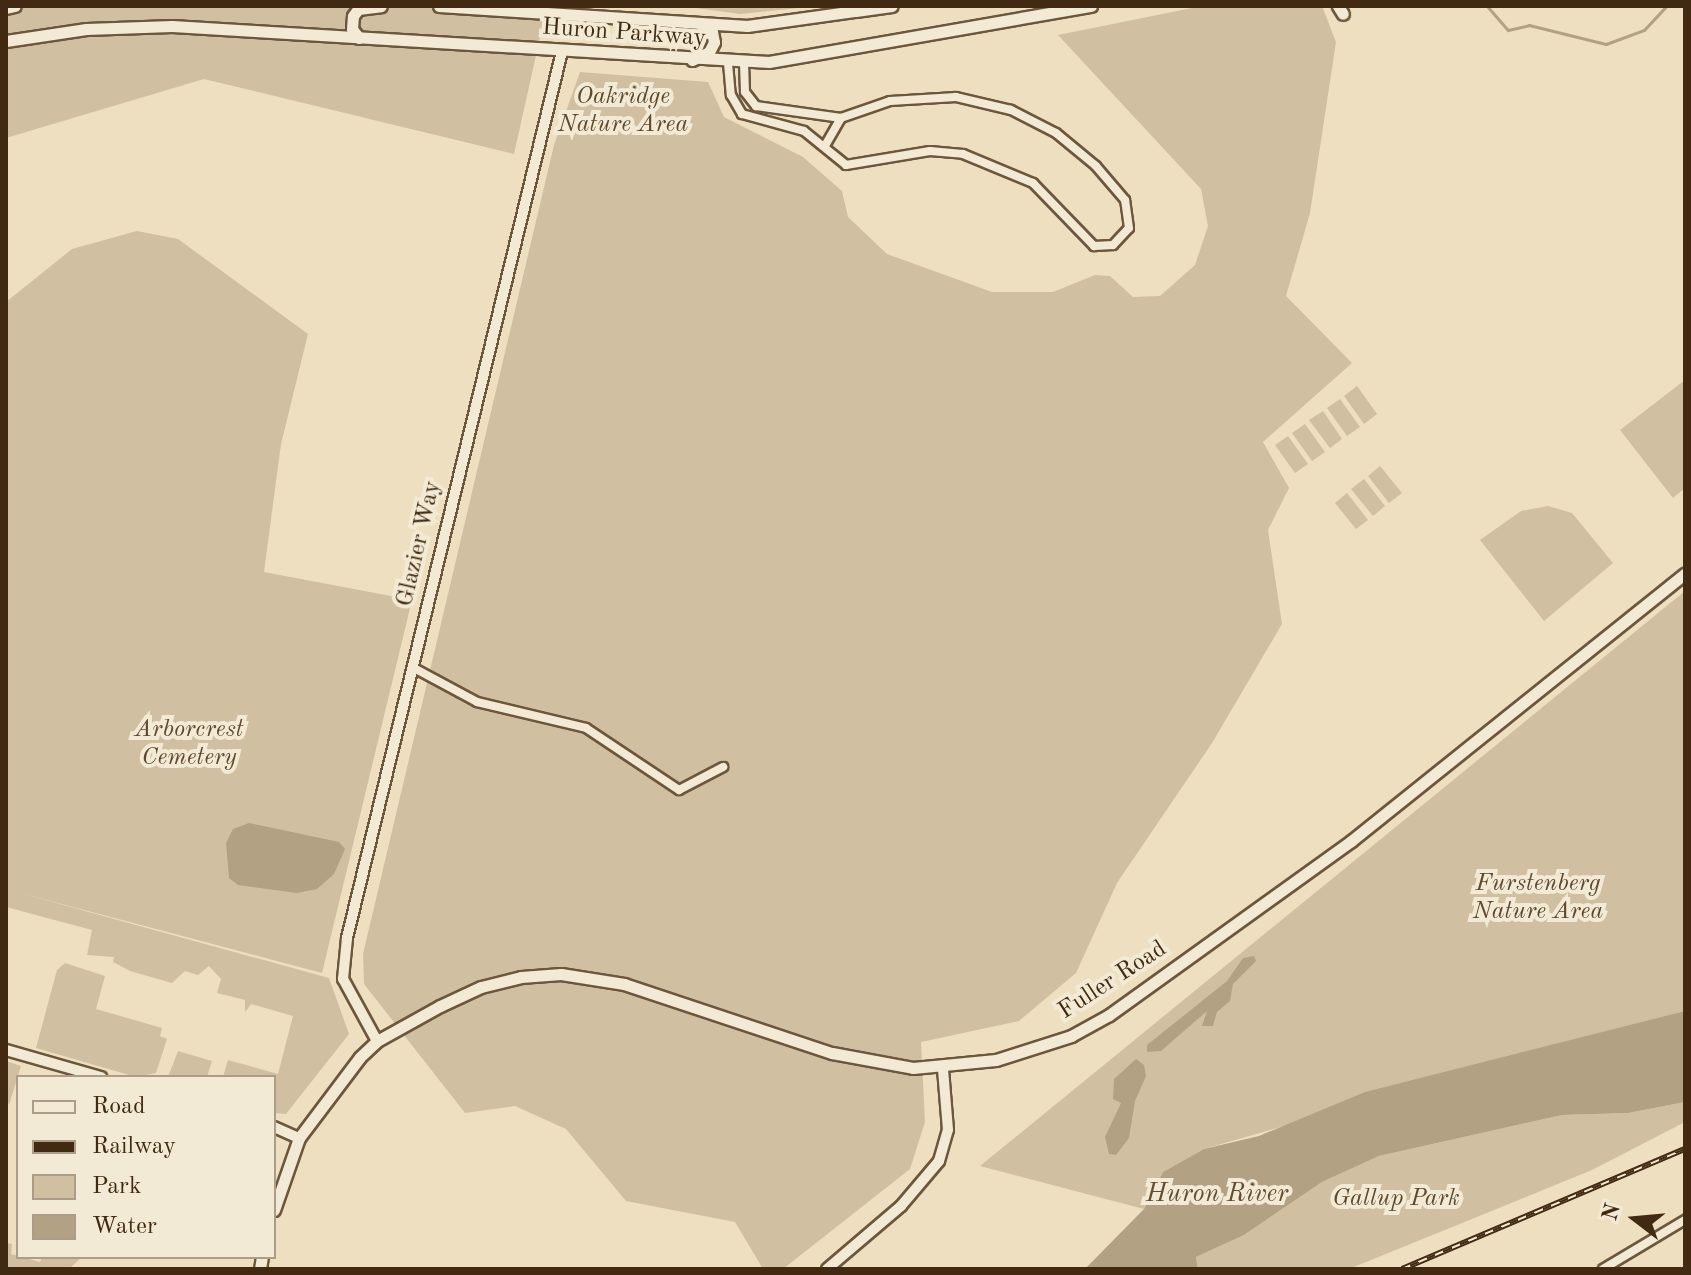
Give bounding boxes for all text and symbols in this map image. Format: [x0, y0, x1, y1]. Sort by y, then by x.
street label: Huron Parkway [541, 14, 707, 54]
park label: Oakridge Nature Area [558, 84, 688, 140]
street label: Glazier Way [392, 478, 448, 610]
park label: Arborcrest Cemetery [135, 717, 243, 773]
park label: Furstenberg Nature Area [1473, 871, 1603, 927]
street label: Fuller Road [1054, 935, 1172, 1027]
legend [16, 1075, 276, 1259]
text: Road [92, 1095, 145, 1119]
text: Railway [92, 1135, 176, 1159]
text: Park [92, 1175, 141, 1199]
water label: Huron River [1146, 1179, 1288, 1211]
north arrow [1595, 1179, 1675, 1259]
park label: Gallup Park [1332, 1186, 1460, 1214]
text: N [1599, 1201, 1625, 1223]
text: Water [92, 1215, 157, 1239]

